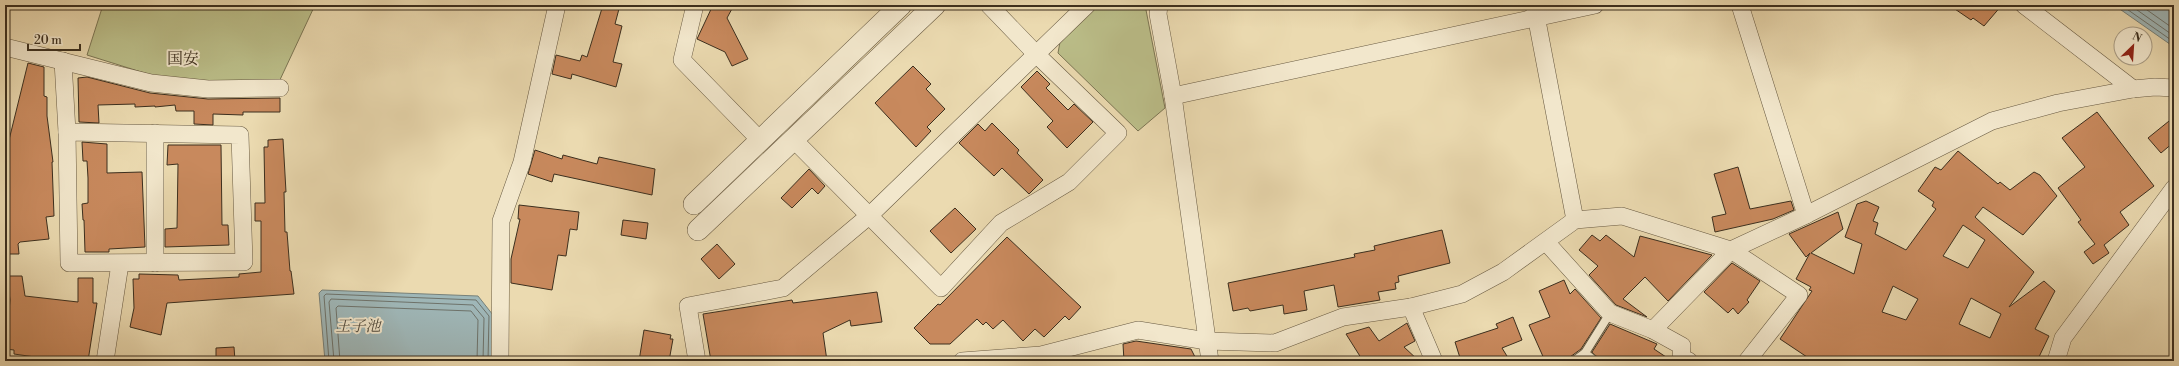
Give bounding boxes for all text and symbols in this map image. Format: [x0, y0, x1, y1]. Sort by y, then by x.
scale bar [28, 26, 80, 52]
north arrow [2113, 26, 2153, 66]
text: N [2130, 30, 2144, 46]
text: 20 m [34, 33, 62, 48]
district label: 国安 [167, 49, 199, 69]
water label: 王子池 [335, 317, 382, 336]

